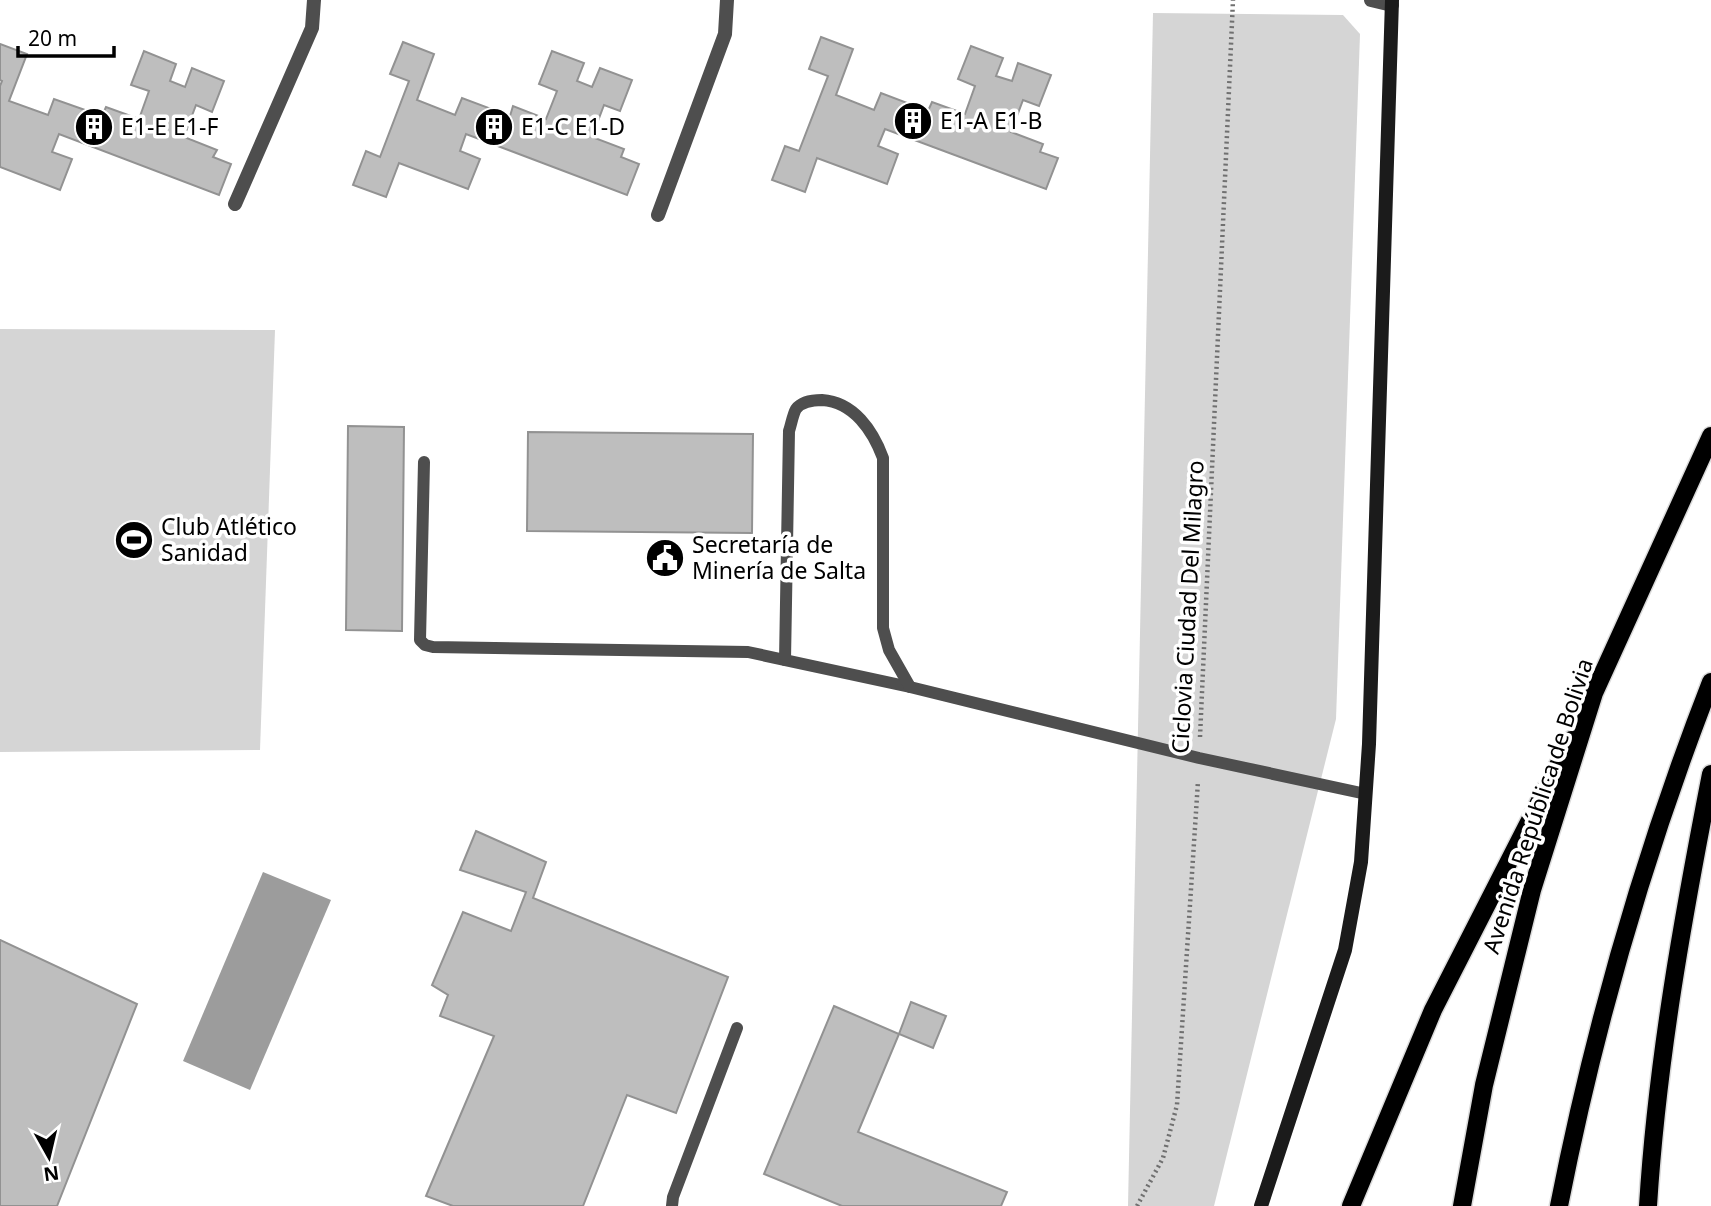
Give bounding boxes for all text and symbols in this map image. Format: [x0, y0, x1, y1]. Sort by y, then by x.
scale bar [18, 14, 114, 58]
text: 20 m [28, 24, 77, 52]
building icon: E1-A E1-B [892, 100, 934, 142]
place label: E1-A E1-B [940, 104, 1042, 136]
building icon: E1-E E1-F [73, 106, 115, 148]
building icon: E1-C E1-D [473, 106, 515, 148]
place label: E1-E E1-F [121, 110, 218, 142]
place label: E1-C E1-D [521, 110, 625, 142]
street label: Ciclovia Ciudad Del Milagro [1163, 459, 1211, 754]
place label: Club Atlético Sanidad [161, 510, 297, 568]
sports icon: Club Atlético Sanidad [113, 519, 155, 561]
place label: Secretaría de Minería de Salta [692, 528, 866, 586]
public building icon: Secretaría de Minería de Salta [644, 537, 686, 579]
street label: Avenida República de Bolivia [1474, 654, 1600, 957]
north arrow [14, 1122, 84, 1192]
text: N [42, 1160, 61, 1188]

